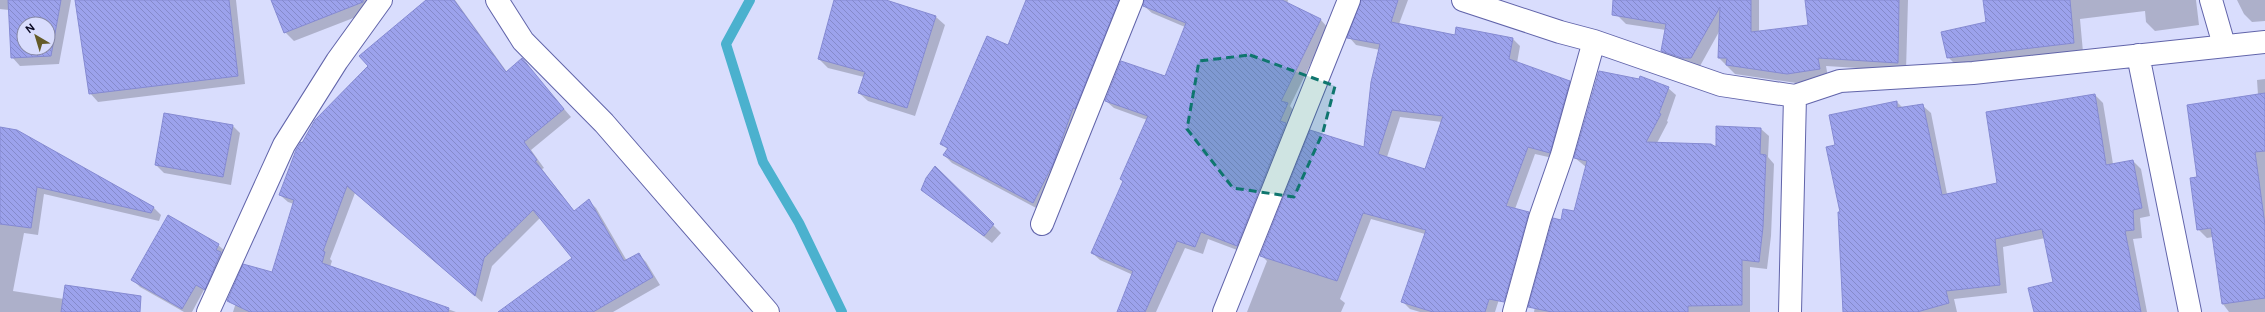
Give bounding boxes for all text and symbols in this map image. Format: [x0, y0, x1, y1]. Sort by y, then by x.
north arrow [16, 16, 56, 56]
text: N [22, 20, 37, 36]

